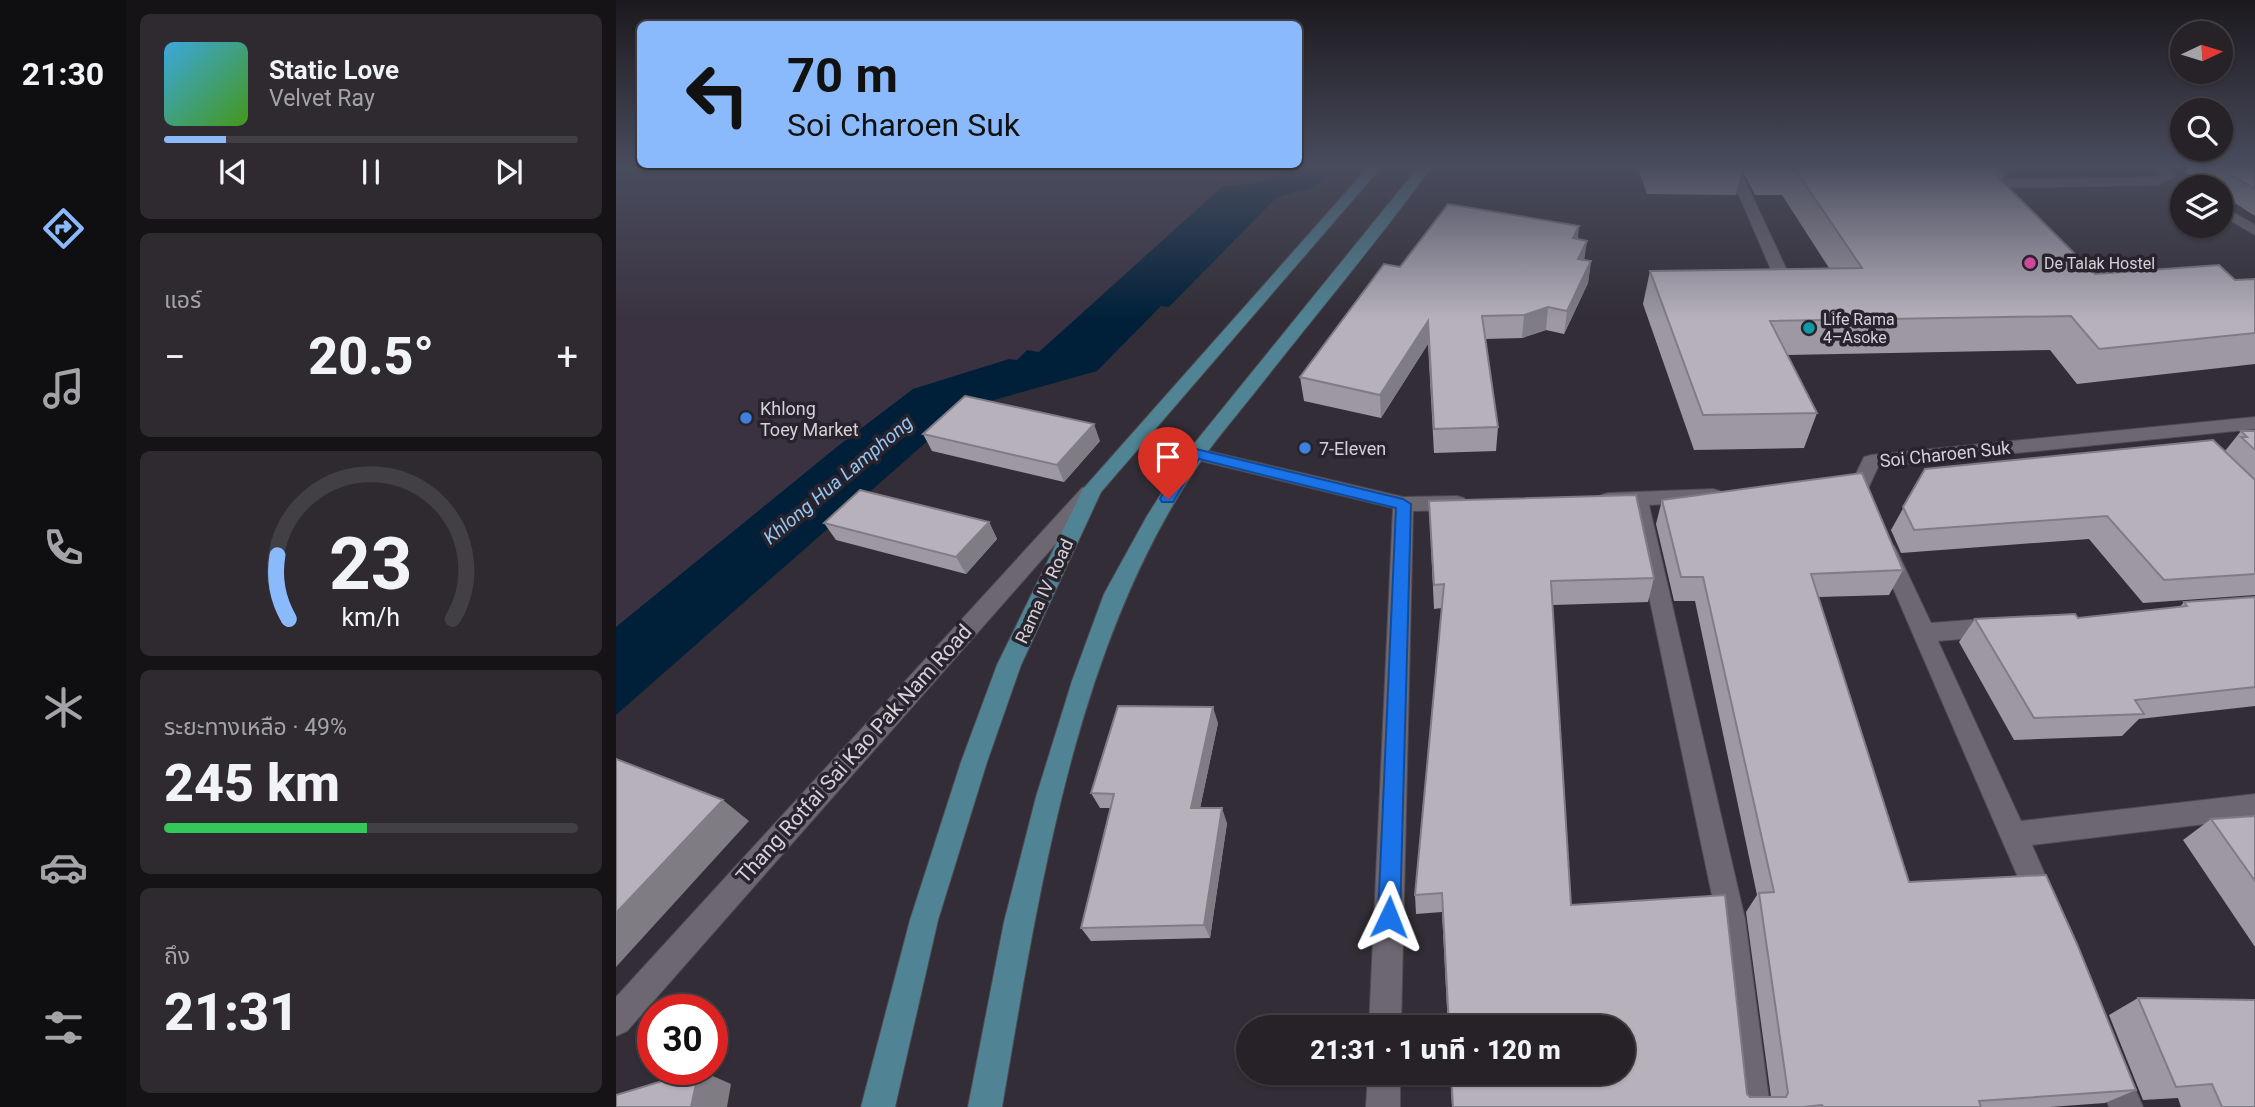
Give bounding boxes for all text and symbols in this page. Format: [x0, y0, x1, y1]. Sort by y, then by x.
north arrow [2170, 21, 2233, 84]
map controls [2170, 21, 2233, 238]
text: 70 m [787, 47, 898, 104]
icon: left [672, 49, 763, 140]
text: 21:30 [22, 55, 104, 93]
text: Static Love [269, 55, 399, 85]
text: Velvet Ray [269, 85, 375, 112]
button: search [2170, 98, 2233, 161]
text: Soi Charoen Suk [787, 106, 1020, 144]
icon: previous [214, 153, 252, 191]
icon: pause [352, 153, 390, 191]
icon: next [490, 153, 528, 191]
button: layers [2170, 175, 2233, 238]
icon: directions [39, 204, 88, 253]
place label: De Talak Hostel [2044, 254, 2155, 273]
marker: De Talak Hostel [2022, 255, 2038, 271]
text: แอร์ [164, 287, 201, 314]
place label: Life Rama 4–Asoke [1823, 310, 1895, 347]
marker: Life Rama 4–Asoke [1801, 320, 1817, 336]
text: 20.5° [308, 326, 434, 387]
text: − [164, 335, 186, 379]
text: + [556, 335, 578, 379]
icon: music [39, 364, 88, 413]
place label: Khlong Toey Market [760, 398, 859, 440]
marker: Khlong Toey Market [738, 410, 754, 426]
water label: Khlong Hua Lamphong [759, 411, 917, 549]
pin [1138, 427, 1198, 499]
street label: Soi Charoen Suk [1879, 437, 2012, 471]
icon: arrive [1149, 438, 1187, 476]
place label: 7-Eleven [1319, 438, 1386, 459]
marker: 7-Eleven [1297, 440, 1313, 456]
text: 23 [329, 522, 413, 608]
icon: phone [39, 523, 88, 572]
street label: Rama IV Road [1011, 535, 1077, 647]
text: km/h [342, 603, 400, 632]
street label: Thang Rotfai Sai Kao Pak Nam Road [731, 620, 977, 888]
icon: climate [39, 683, 88, 732]
text: ระยะทางเหลือ · 49% [164, 714, 347, 741]
text: 245 km [164, 753, 340, 814]
icon: car [39, 843, 88, 892]
position arrow [1352, 880, 1426, 954]
text: ถึง [164, 943, 190, 970]
text: 21:31 [164, 982, 299, 1043]
speed limit sign: 30 [637, 994, 728, 1085]
icon: filters [39, 1003, 88, 1052]
text: 21:31 · 1 นาที · 120 m [1310, 1035, 1561, 1065]

